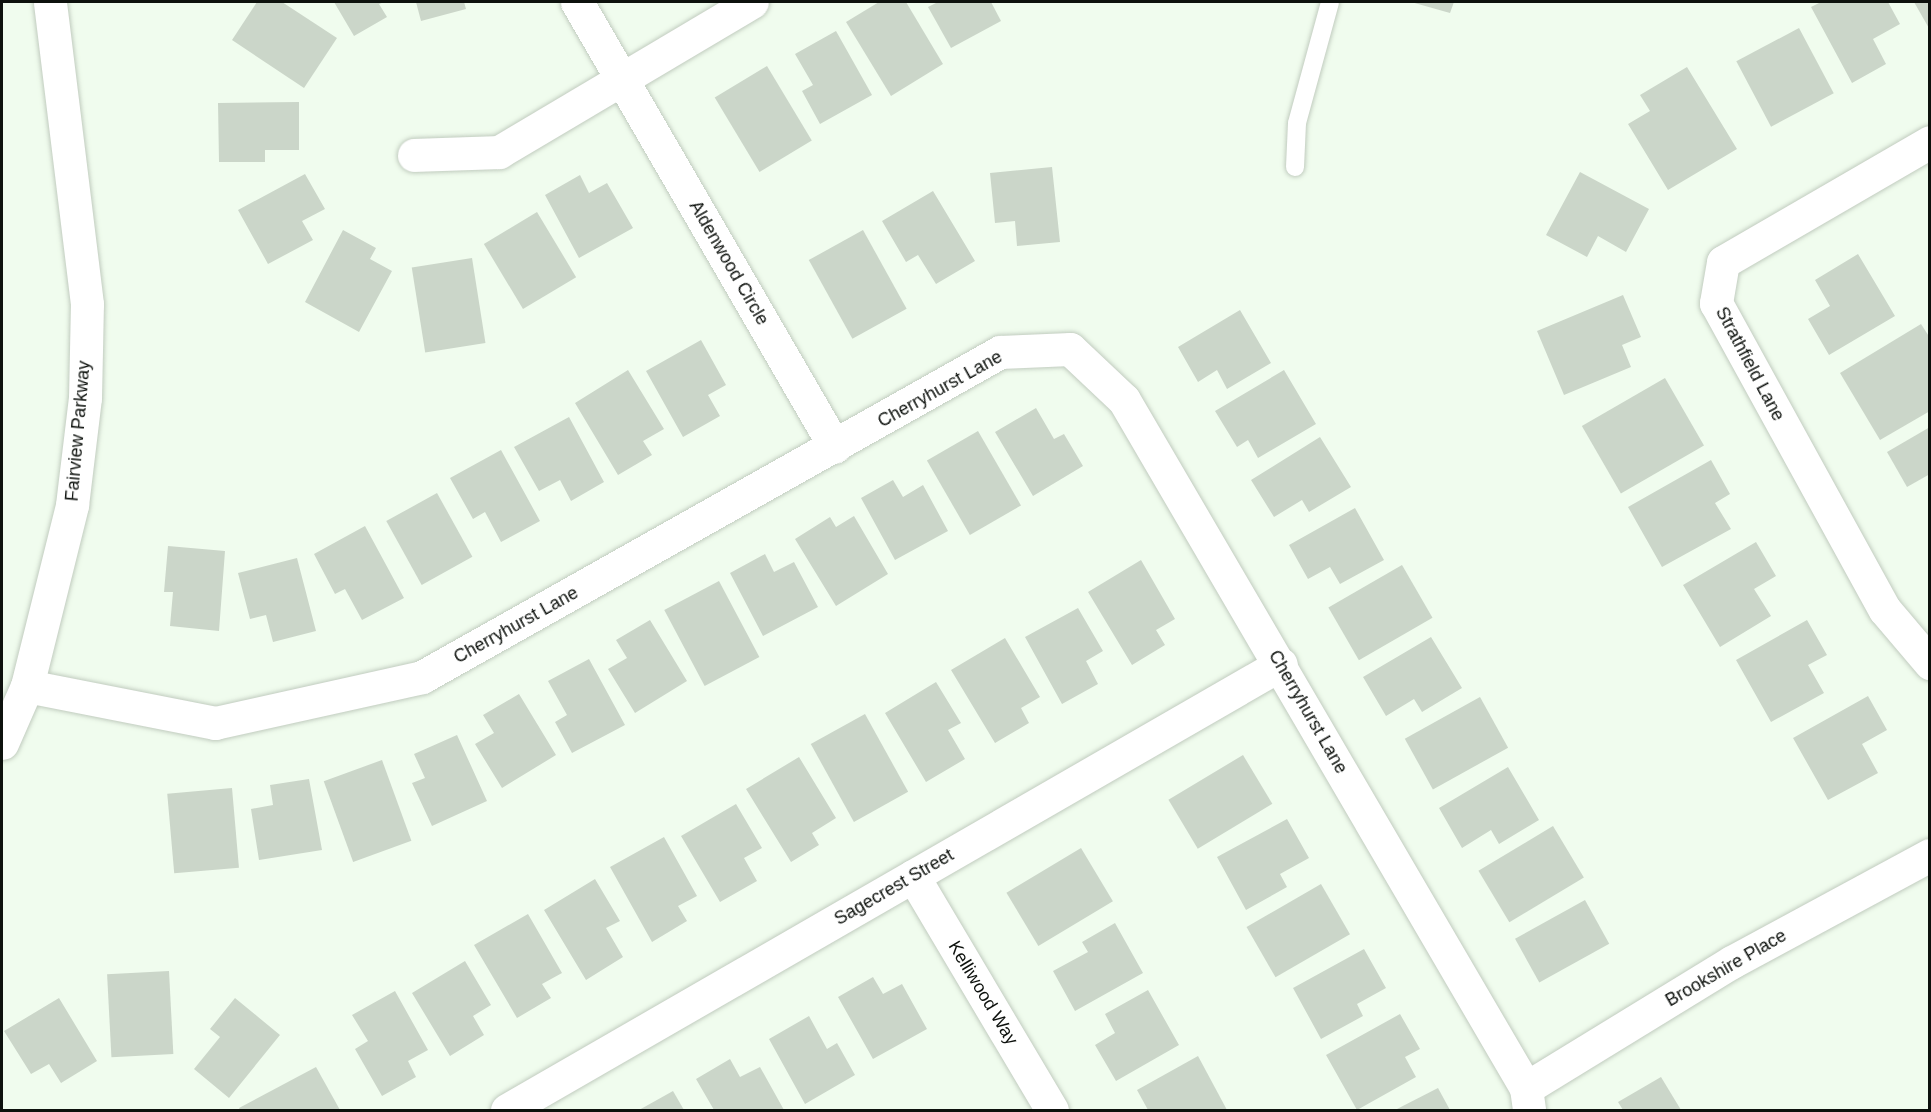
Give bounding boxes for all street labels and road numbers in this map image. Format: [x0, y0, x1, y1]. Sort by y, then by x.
street label: Aldenwood Circle [685, 197, 773, 329]
street label: Strathfield Lane [1711, 303, 1789, 425]
street label: Cherryhurst Lane [874, 346, 1006, 432]
street label: Fairview Parkway [61, 360, 95, 502]
street label: Cherryhurst Lane [450, 582, 582, 668]
street label: Cherryhurst Lane [1264, 646, 1352, 778]
street label: Sagecrest Street [831, 844, 957, 930]
street label: Brookshire Place [1662, 925, 1790, 1011]
street label: Kelliwood Way [944, 937, 1022, 1049]

